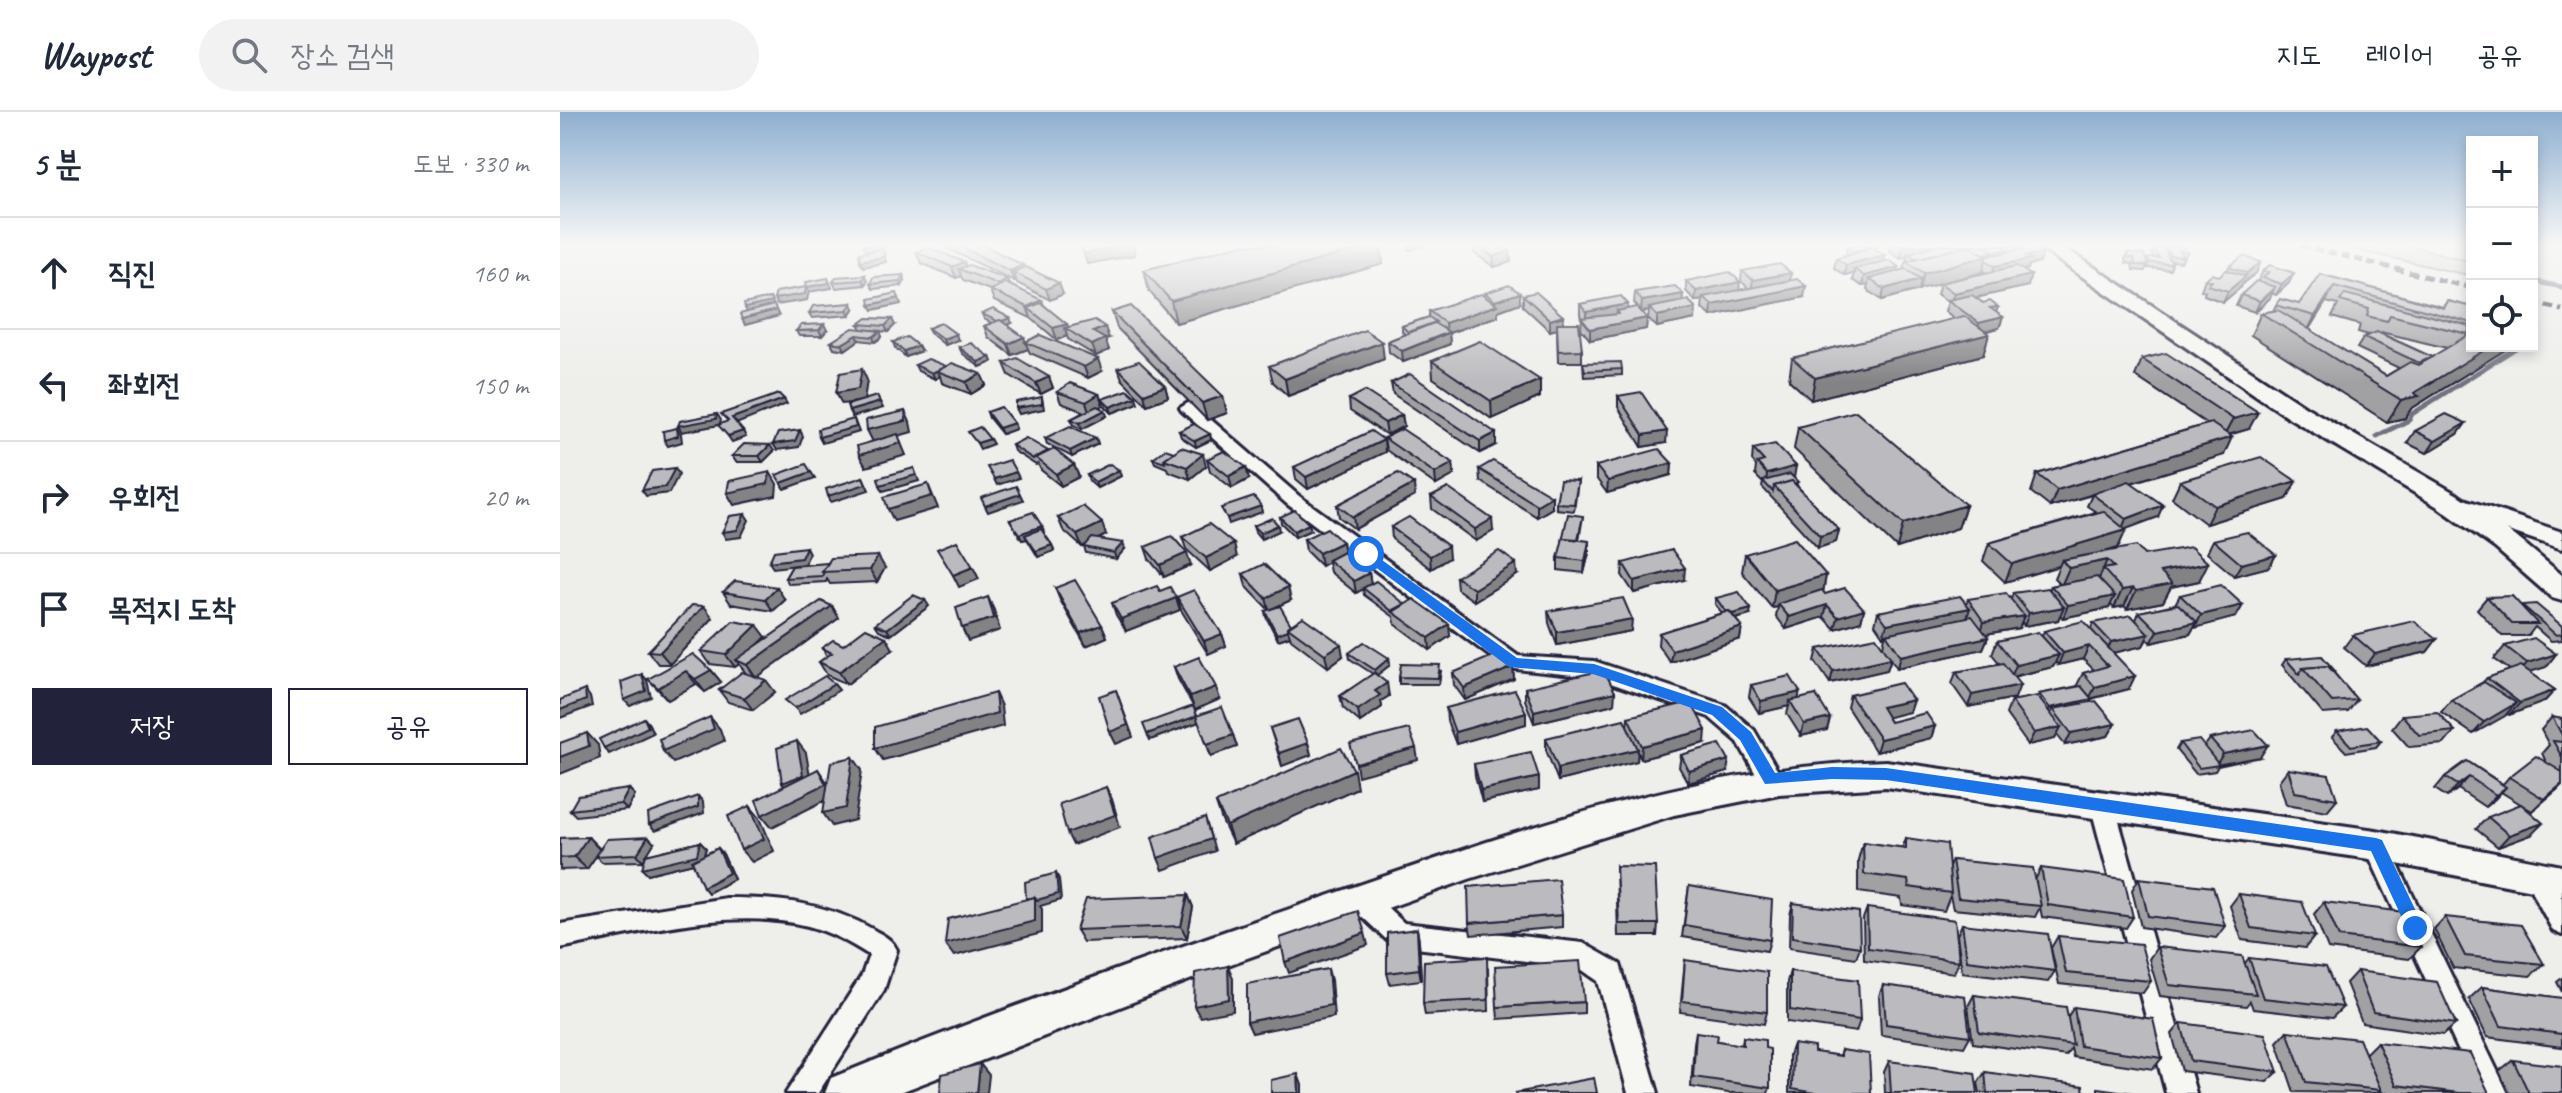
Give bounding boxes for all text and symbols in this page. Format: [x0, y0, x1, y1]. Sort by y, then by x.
search box [199, 19, 759, 91]
text: Waypost [40, 32, 151, 79]
icon: search [227, 33, 271, 77]
text: 장소 검색 [291, 36, 394, 74]
text: 지도 [2276, 37, 2321, 72]
text: 레이어 [2365, 37, 2433, 72]
text: 공유 [2477, 37, 2522, 72]
map controls [2466, 136, 2538, 352]
button: + [2466, 136, 2538, 208]
text: 5 분 [32, 142, 82, 185]
text: 도보 · 330 m [413, 147, 528, 180]
button: − [2466, 208, 2538, 280]
icon: ahead [32, 251, 76, 295]
text: 직진 [108, 254, 156, 292]
text: 160 m [472, 257, 528, 290]
button: locate [2466, 280, 2538, 352]
icon: left [32, 363, 76, 407]
text: 좌회전 [108, 366, 180, 404]
text: 150 m [472, 369, 528, 402]
icon: right [32, 475, 76, 519]
text: 우회전 [108, 478, 180, 516]
text: 20 m [484, 481, 528, 514]
route start [1348, 536, 1384, 572]
icon: arrive [32, 587, 76, 631]
text: 목적지 도착 [108, 590, 236, 628]
button: 저장 [32, 688, 272, 765]
button: 공유 [288, 688, 528, 765]
route end [2397, 910, 2433, 946]

